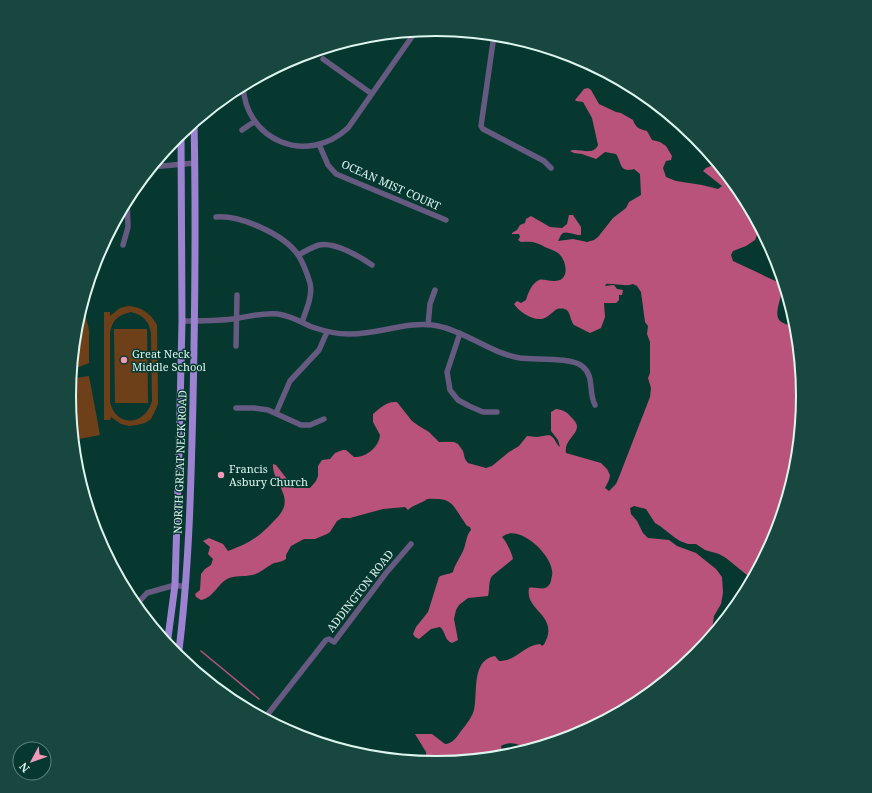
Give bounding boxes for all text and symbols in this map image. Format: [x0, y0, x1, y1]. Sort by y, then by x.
street label: OCEAN MIST COURT [339, 156, 443, 213]
place label: Great Neck Middle School [132, 346, 207, 374]
marker: Great Neck Middle School [119, 355, 129, 365]
street label: NORTH GREAT NECK ROAD [169, 390, 190, 534]
place label: Francis Asbury Church [229, 461, 308, 489]
marker: Francis Asbury Church [216, 470, 226, 480]
street label: ADDINGTON ROAD [323, 546, 396, 635]
north arrow [12, 741, 52, 781]
text: N [15, 759, 33, 776]

